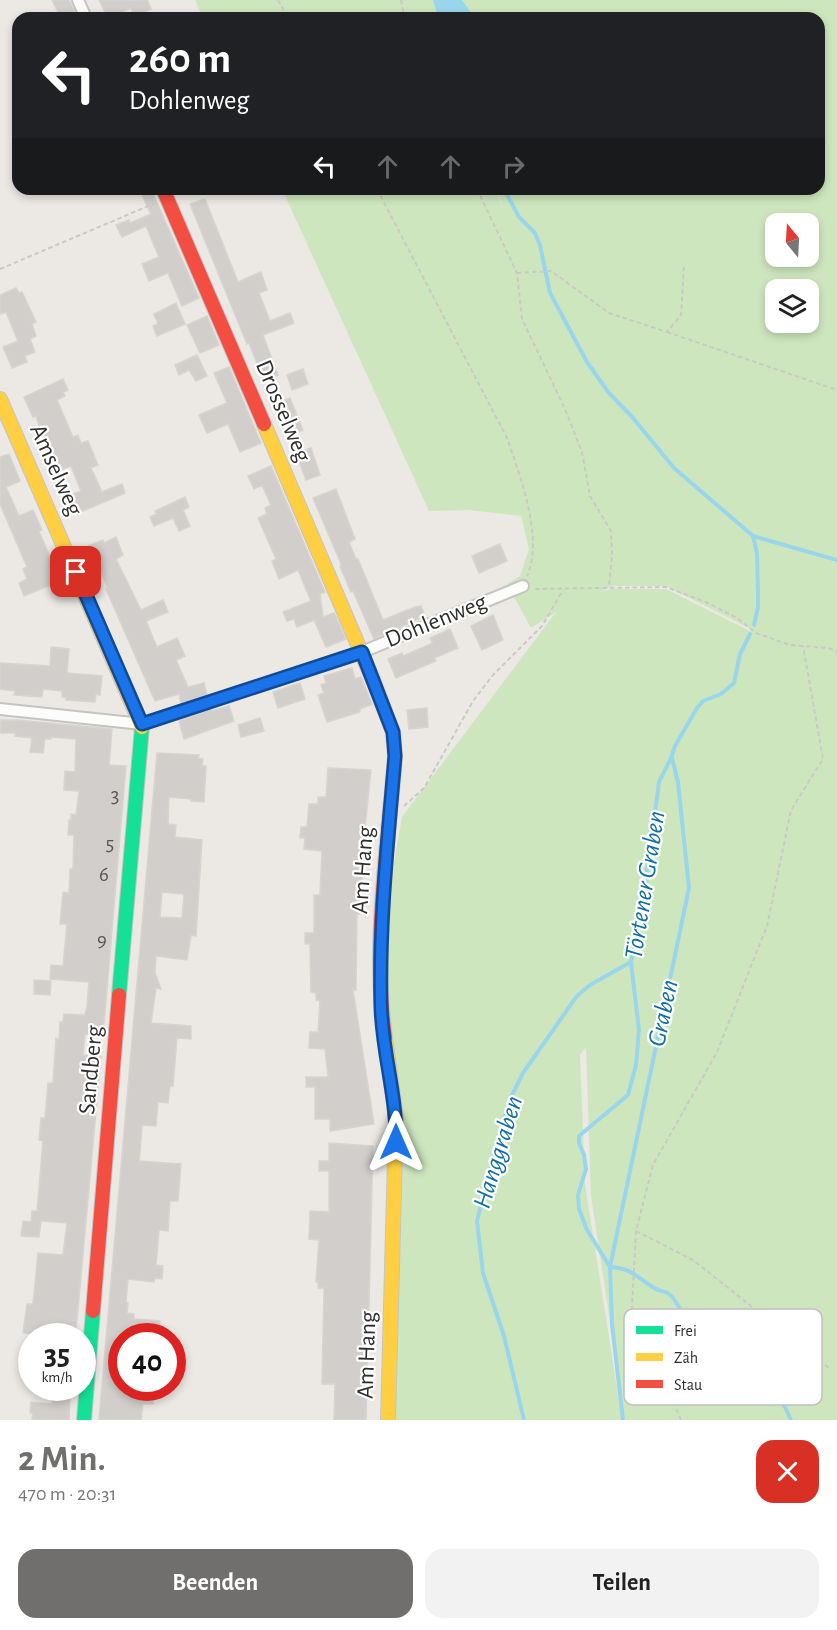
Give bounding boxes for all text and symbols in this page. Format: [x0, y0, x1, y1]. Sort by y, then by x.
icon: left [30, 36, 108, 114]
text: 260 m [129, 38, 231, 80]
text: Dohlenweg [129, 87, 249, 114]
icon: left [308, 150, 341, 183]
icon: ahead [371, 150, 404, 183]
icon: ahead [434, 150, 467, 183]
icon: right [497, 150, 530, 183]
north arrow [765, 213, 819, 267]
map controls [765, 213, 819, 333]
button: layers [765, 279, 819, 333]
street label: Drosselweg [251, 357, 315, 466]
street label: Amselweg [25, 421, 87, 519]
pin [50, 546, 101, 597]
icon: arrive [59, 555, 92, 588]
street label: Dohlenweg [382, 590, 490, 652]
house number: 3 [111, 785, 119, 806]
water label: Törtener Graben [620, 809, 670, 961]
street label: Am Hang [348, 825, 378, 915]
house number: 5 [106, 833, 114, 854]
house number: 6 [99, 864, 109, 885]
house number: 9 [97, 929, 107, 950]
water label: Graben [643, 977, 683, 1049]
street label: Sandberg [75, 1024, 107, 1116]
water label: Hanggraben [469, 1093, 527, 1211]
position arrow [364, 1110, 428, 1174]
legend [624, 1309, 822, 1405]
street label: Am Hang [353, 1310, 381, 1399]
speed limit sign: 40 [108, 1323, 186, 1401]
text: Frei [674, 1323, 697, 1339]
text: 35 [44, 1340, 70, 1370]
text: Zäh [674, 1350, 698, 1366]
text: km/h [42, 1370, 72, 1385]
text: Stau [674, 1377, 702, 1393]
button: close [756, 1440, 819, 1503]
text: 2 Min. [18, 1441, 106, 1477]
text: 470 m · 20:31 [18, 1484, 116, 1504]
button: Beenden [18, 1549, 413, 1618]
button: Teilen [425, 1549, 819, 1618]

